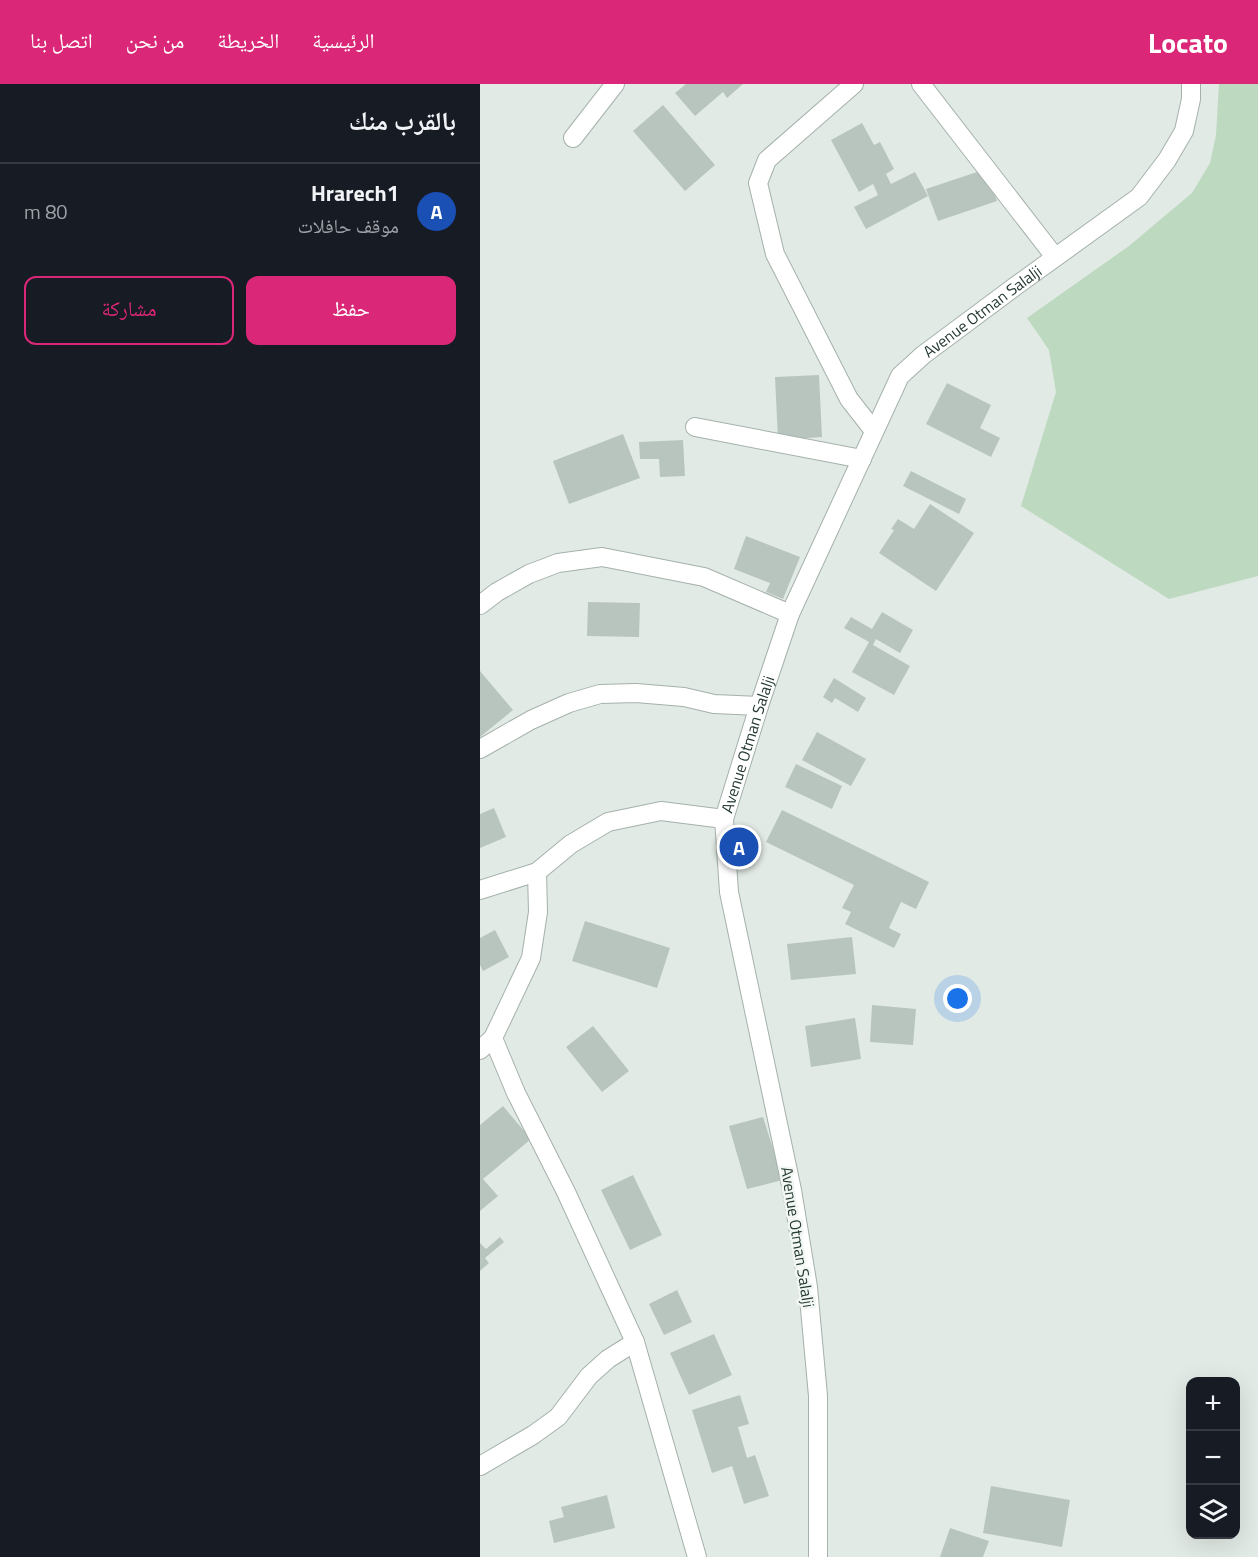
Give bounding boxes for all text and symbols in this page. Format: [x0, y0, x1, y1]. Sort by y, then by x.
text: Locato [1148, 21, 1228, 64]
text: اتصل بنا [30, 24, 93, 56]
text: من نحن [126, 24, 184, 56]
text: الخريطة [217, 24, 279, 56]
text: الرئيسية [312, 24, 374, 56]
text: بالقرب منك [349, 101, 456, 140]
text: Hrarech1 [311, 176, 399, 210]
text: 80 m [24, 196, 68, 227]
text: A [430, 196, 443, 227]
text: موقف حافلات [298, 210, 399, 241]
street label: Avenue Otman Salalji [918, 259, 1047, 363]
button: مشاركة [24, 276, 234, 345]
button: حفظ [246, 276, 456, 345]
street label: Avenue Otman Salalji [715, 672, 780, 816]
pin: A [720, 824, 758, 870]
your location [943, 984, 972, 1013]
street label: Avenue Otman Salalji [775, 1165, 821, 1309]
map controls [1186, 1377, 1240, 1539]
button: + [1186, 1377, 1240, 1431]
button: − [1186, 1431, 1240, 1485]
button: layers [1186, 1485, 1240, 1539]

